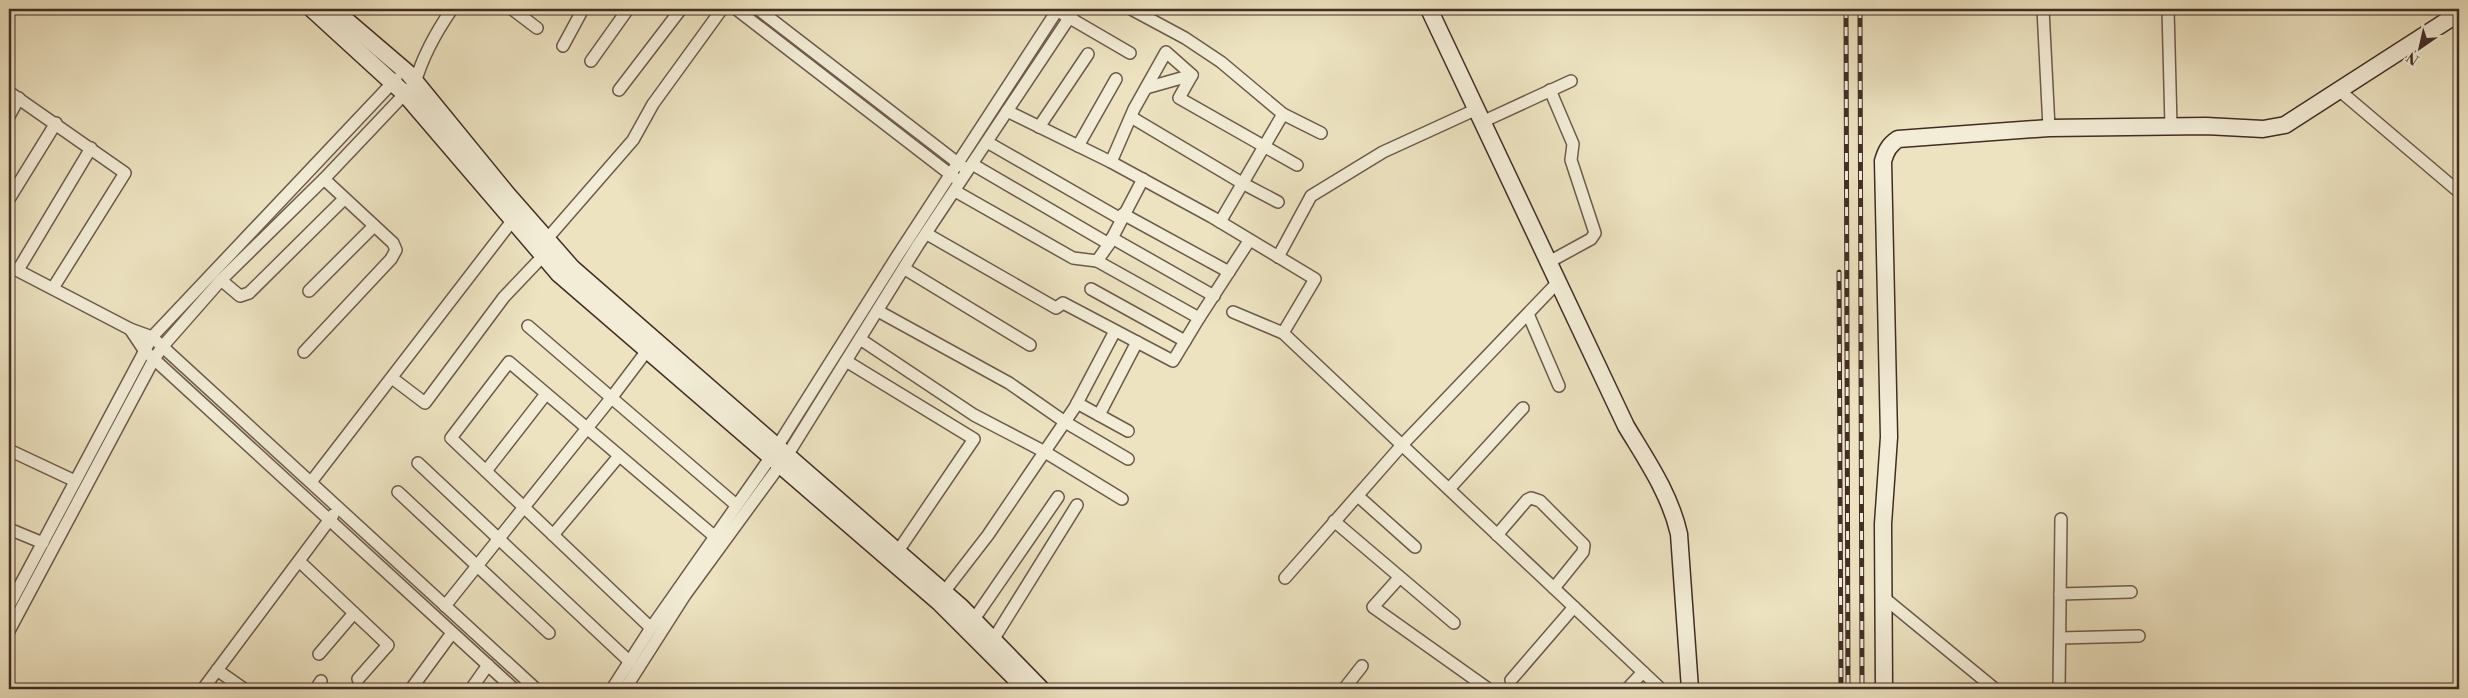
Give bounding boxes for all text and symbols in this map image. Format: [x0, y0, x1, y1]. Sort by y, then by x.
north arrow [2396, 22, 2446, 72]
text: N [2404, 47, 2423, 69]

